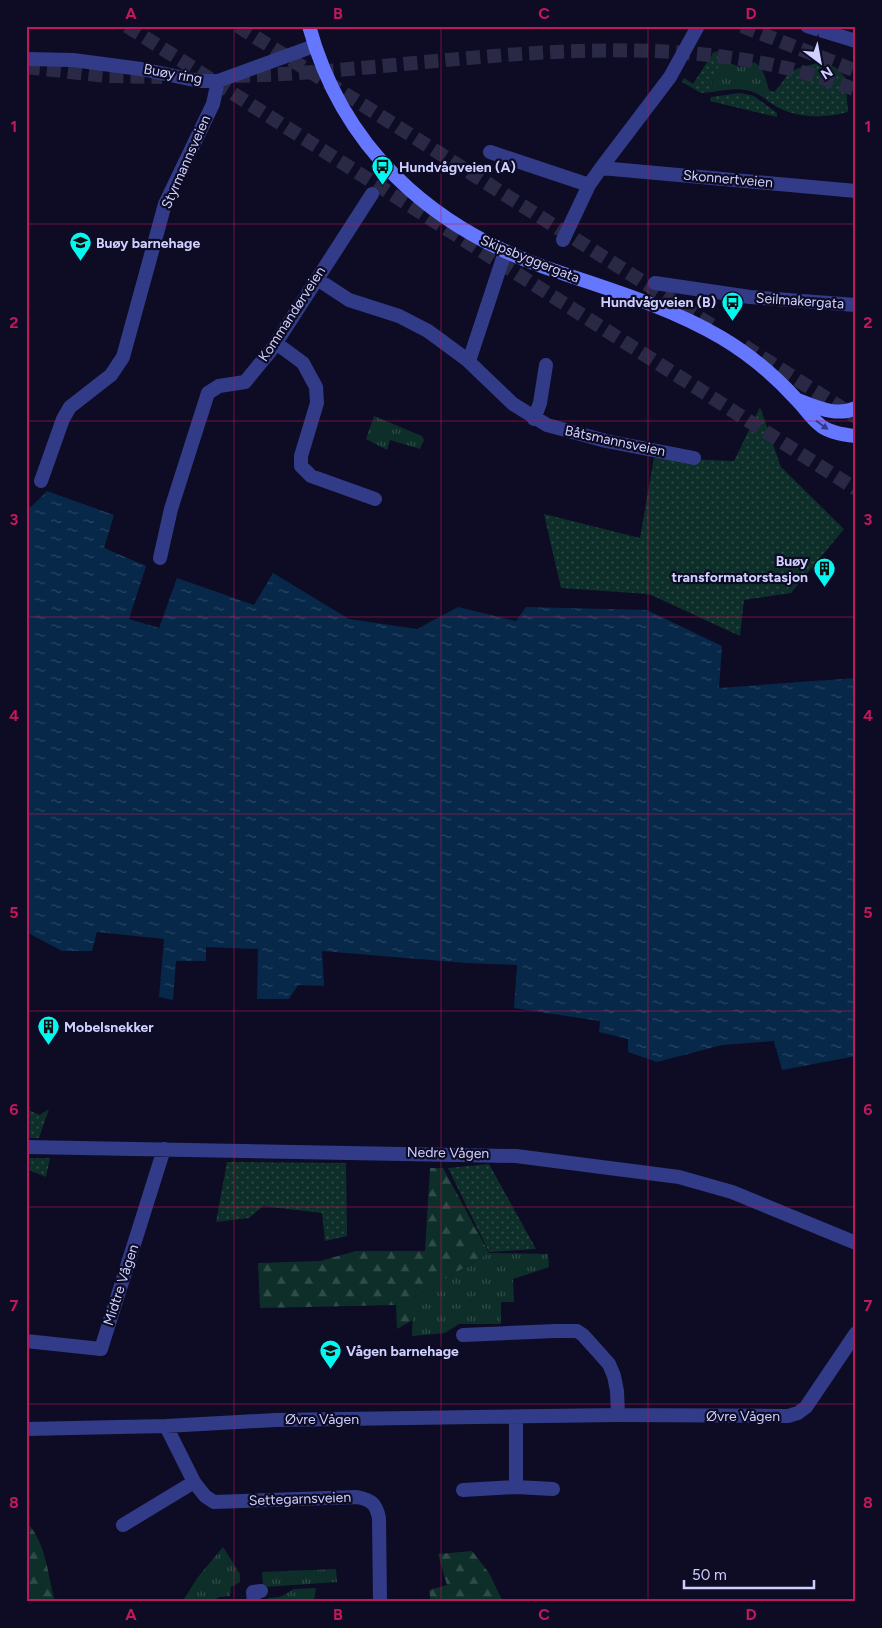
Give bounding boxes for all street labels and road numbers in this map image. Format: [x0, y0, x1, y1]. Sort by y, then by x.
street label: Buøy ring [142, 60, 204, 88]
street label: Styrmannsveien [158, 112, 214, 211]
street label: Skonnertveien [682, 167, 774, 191]
street label: Skipsbyggergata [478, 231, 582, 287]
street label: Kommandørveien [255, 263, 329, 365]
street label: Seilmakergata [755, 289, 845, 313]
street label: Båtsmannsveien [563, 422, 667, 460]
street label: Nedre Vågen [407, 1144, 490, 1162]
street label: Midtre Vågen [100, 1242, 142, 1328]
street label: Øvre Vågen [706, 1408, 780, 1425]
street label: Øvre Vågen [285, 1411, 359, 1428]
street label: Settegarnsveien [249, 1489, 352, 1509]

